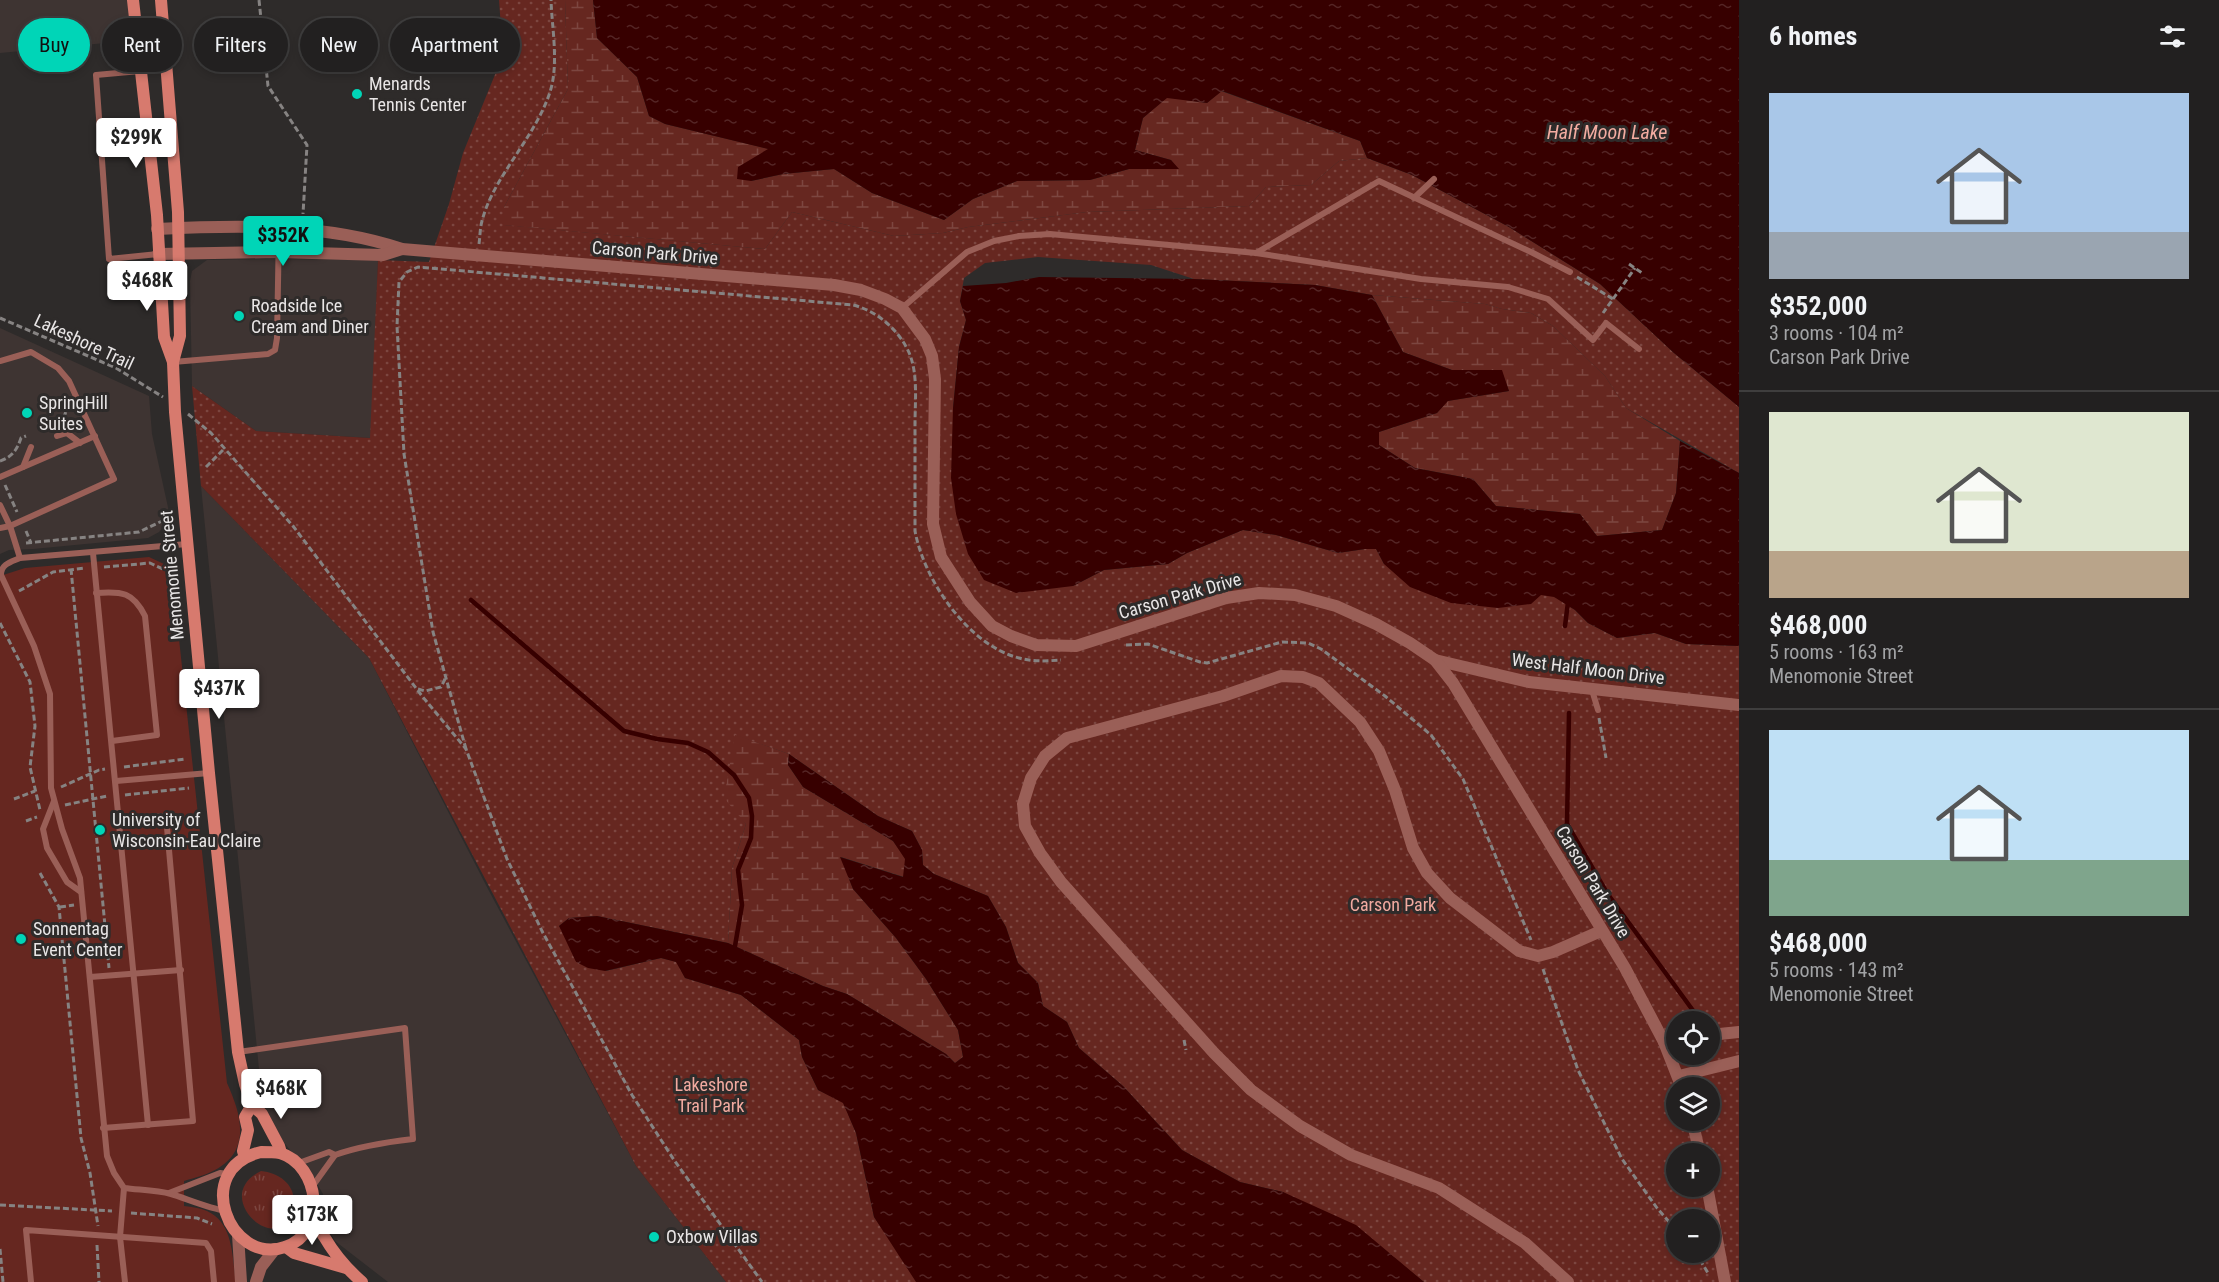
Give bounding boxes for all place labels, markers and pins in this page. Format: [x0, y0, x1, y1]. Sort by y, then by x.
place label: Menards Tennis Center [369, 73, 467, 115]
marker: Menards Tennis Center [350, 87, 364, 101]
pin: $299K [94, 118, 178, 169]
pin: $352K [241, 216, 325, 267]
pin: $468K [105, 261, 189, 312]
place label: Roadside Ice Cream and Diner [251, 295, 369, 337]
marker: Roadside Ice Cream and Diner [232, 309, 246, 323]
place label: SpringHill Suites [39, 392, 108, 434]
marker: SpringHill Suites [20, 406, 34, 420]
pin: $437K [177, 669, 261, 720]
place label: University of Wisconsin-Eau Claire [112, 809, 261, 851]
marker: University of Wisconsin-Eau Claire [93, 823, 107, 837]
place label: Sonnentag Event Center [33, 918, 123, 960]
marker: Sonnentag Event Center [14, 932, 28, 946]
pin: $468K [239, 1069, 323, 1120]
pin: $173K [270, 1195, 354, 1246]
place label: Oxbow Villas [666, 1226, 758, 1247]
marker: Oxbow Villas [647, 1230, 661, 1244]

